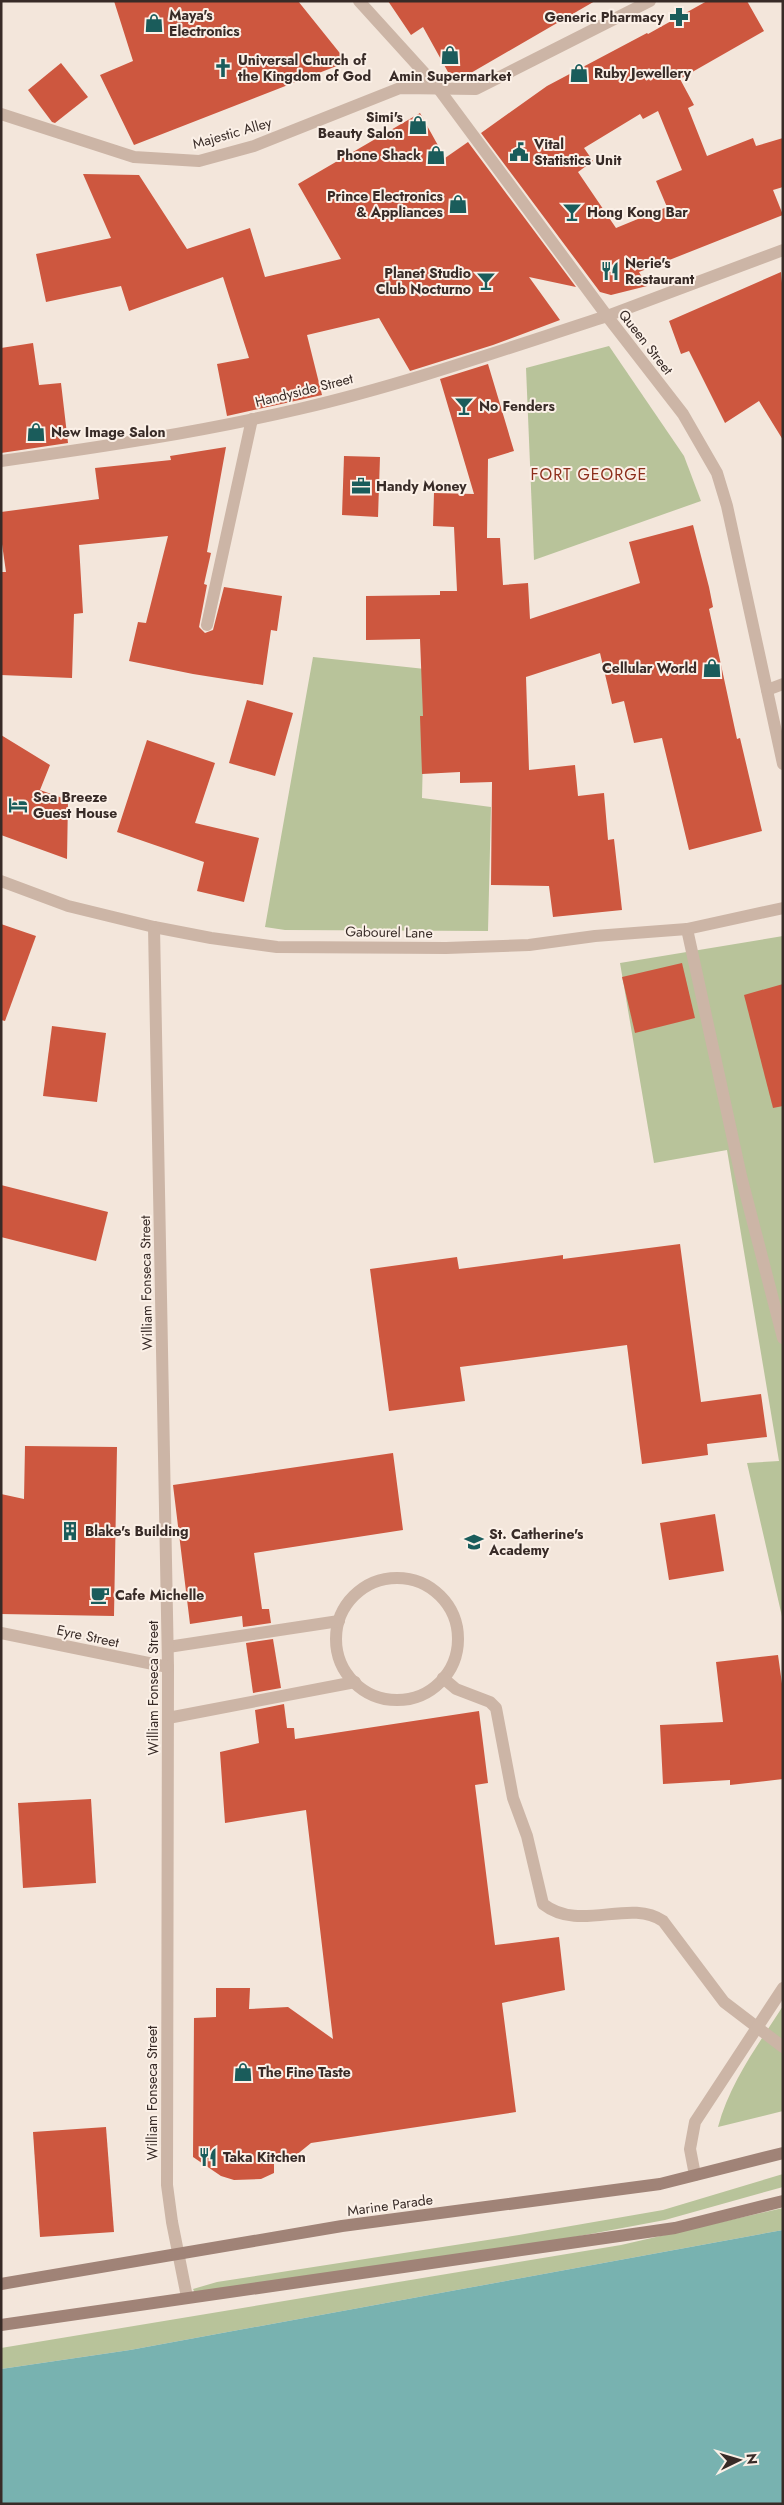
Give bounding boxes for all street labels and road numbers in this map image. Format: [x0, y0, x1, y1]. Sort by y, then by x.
street label: Majestic Alley [190, 112, 275, 154]
street label: Queen Street [614, 305, 678, 379]
street label: Handyside Street [253, 368, 356, 412]
street label: Gabourel Lane [345, 921, 433, 943]
street label: William Fonseca Street [135, 1215, 157, 1351]
street label: Eyre Street [55, 1620, 122, 1652]
street label: William Fonseca Street [143, 1620, 163, 1755]
street label: William Fonseca Street [142, 2025, 162, 2160]
street label: Marine Parade [346, 2189, 434, 2221]

